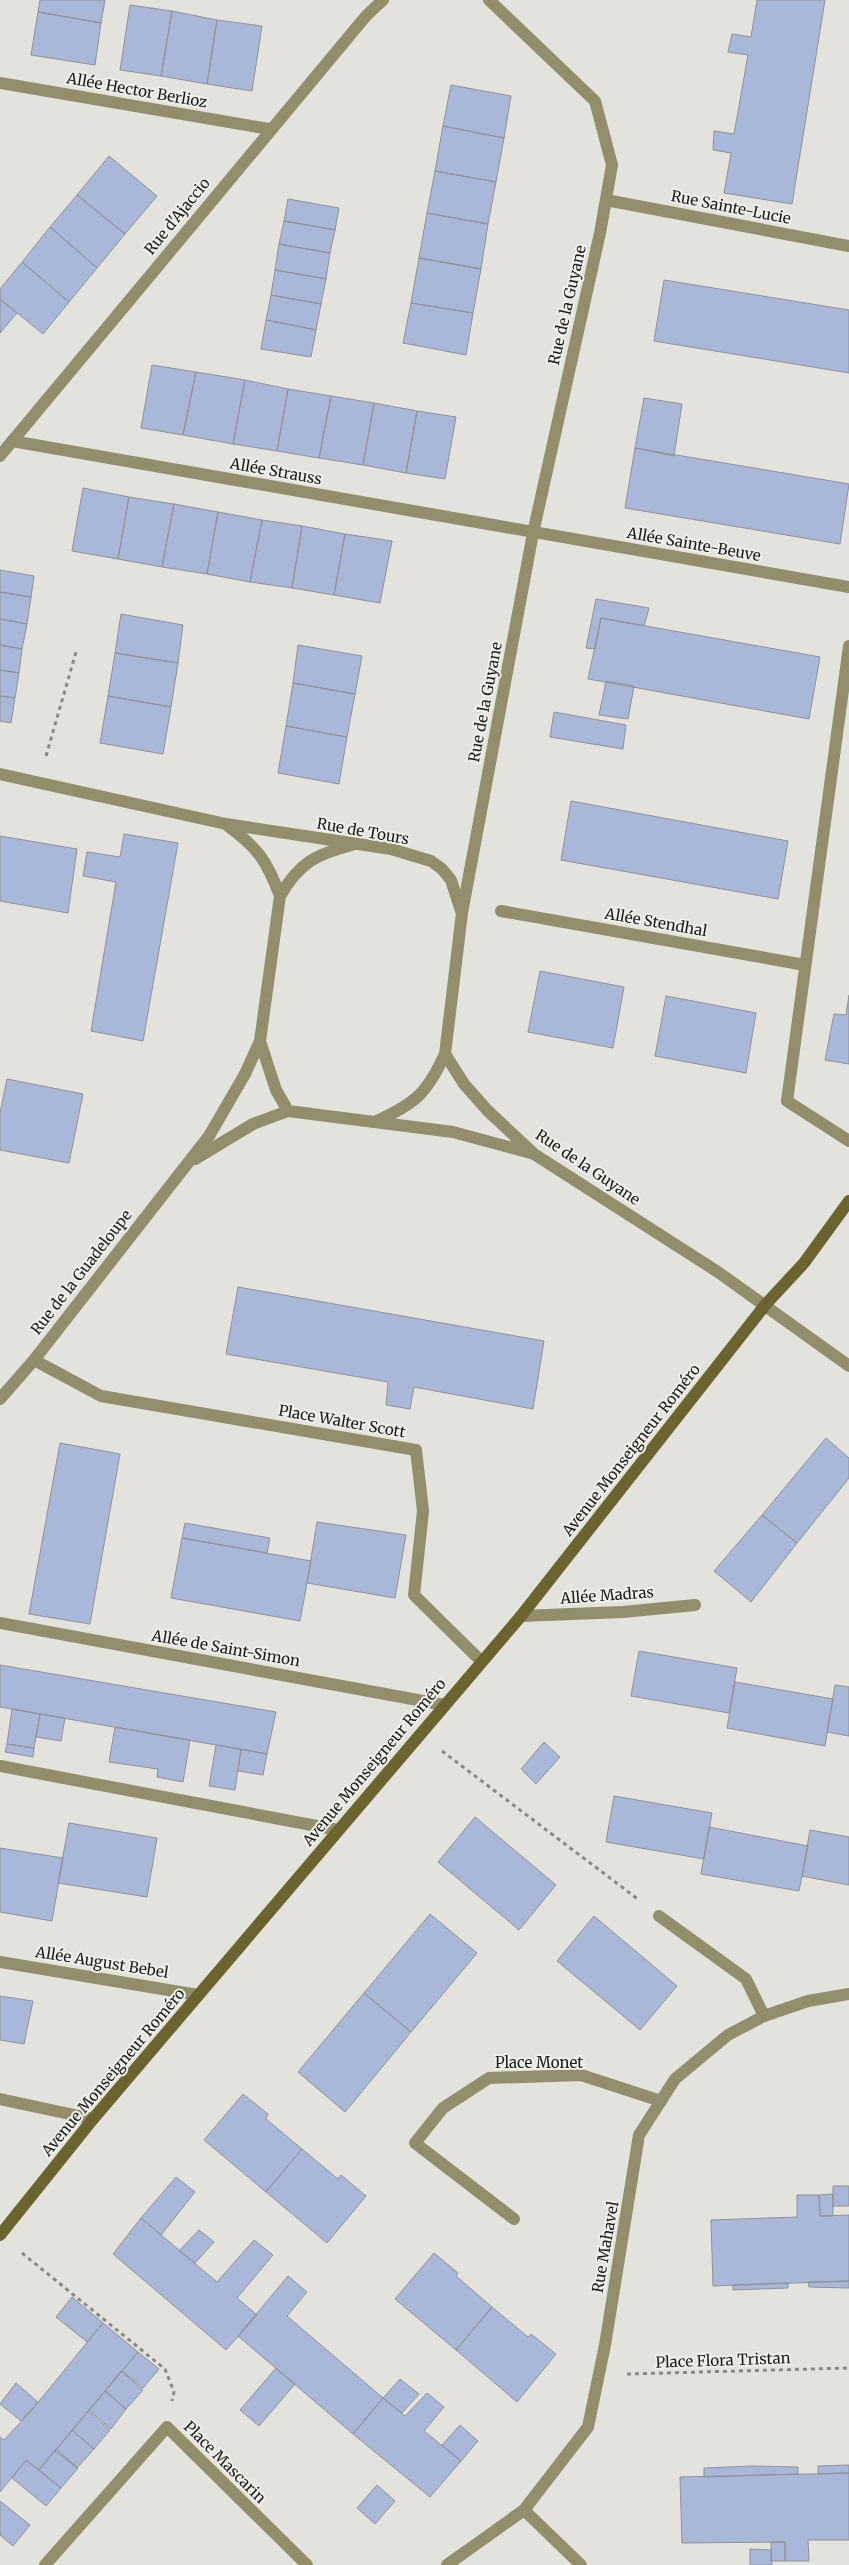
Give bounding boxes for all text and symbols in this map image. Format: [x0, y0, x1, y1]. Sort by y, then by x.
street label: Allée Hector Berlioz [64, 68, 209, 112]
street label: Rue d'Ajaccio [140, 174, 214, 258]
street label: Rue Sainte-Lucie [669, 186, 793, 228]
street label: Rue de la Guyane [544, 243, 590, 367]
street label: Allée Strauss [228, 453, 323, 488]
street label: Allée Sainte-Beuve [625, 523, 763, 565]
street label: Rue de la Guyane [464, 640, 506, 764]
street label: Rue de Tours [315, 814, 411, 848]
street label: Allée Stendhal [602, 903, 709, 940]
street label: Rue de la Guyane [532, 1125, 644, 1209]
street label: Rue de la Guadeloupe [26, 1206, 136, 1338]
street label: Avenue Monseigneur Roméro [557, 1360, 704, 1541]
street label: Place Walter Scott [277, 1400, 407, 1442]
street label: Allée Madras [559, 1582, 654, 1608]
street label: Allée de Saint-Simon [149, 1625, 302, 1670]
street label: Avenue Monseigneur Roméro [298, 1674, 450, 1850]
street label: Allée August Bebel [33, 1942, 170, 1982]
street label: Avenue Monseigneur Roméro [37, 1984, 189, 2160]
street label: Place Monet [495, 2053, 583, 2072]
street label: Rue Mahavel [588, 2199, 622, 2294]
street label: Place Flora Tristan [655, 2348, 791, 2372]
street label: Place Mascarin [180, 2417, 270, 2507]

